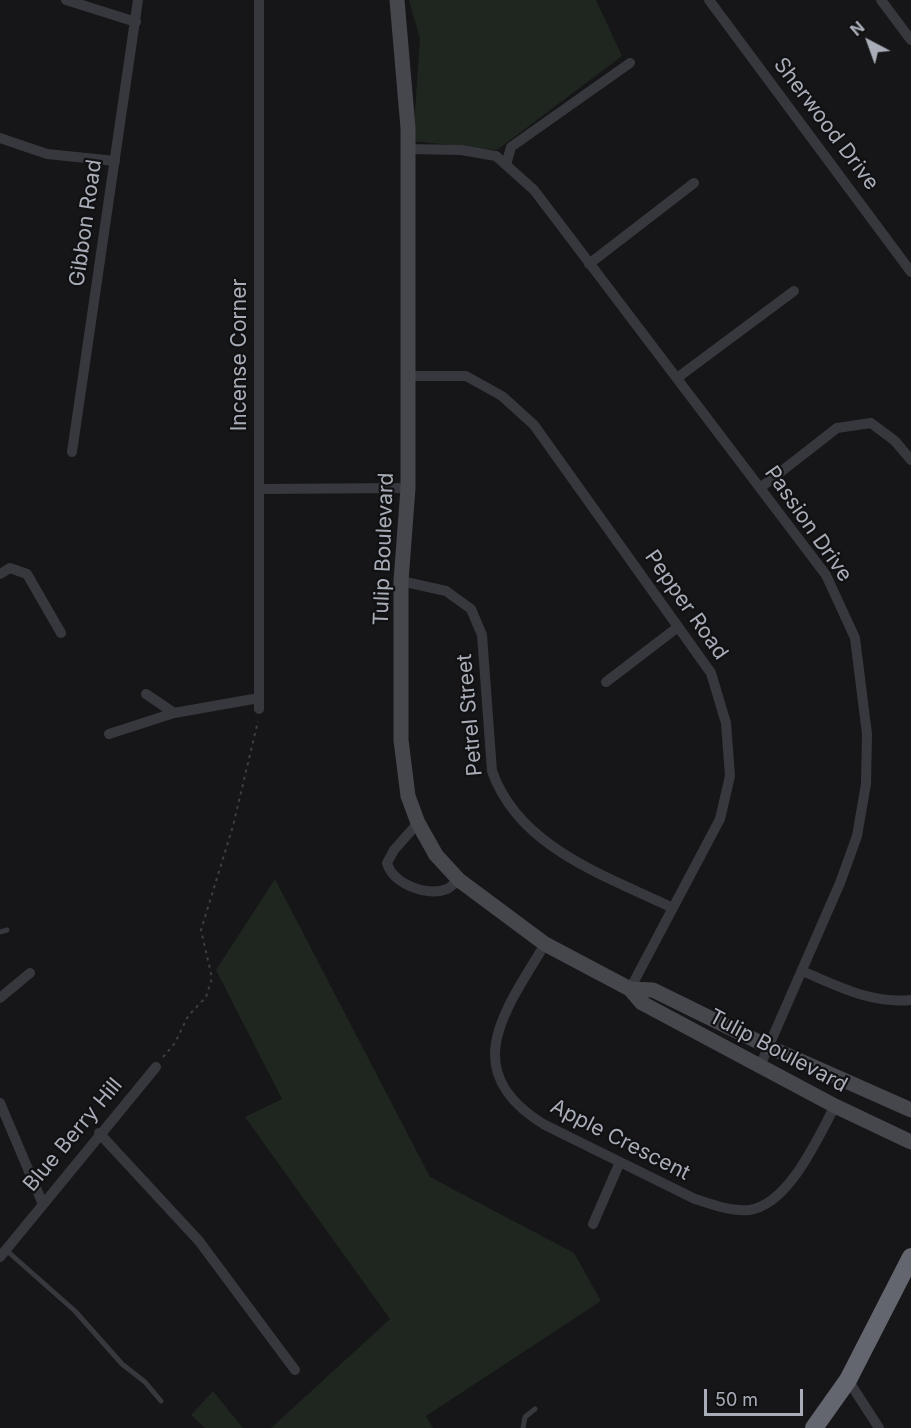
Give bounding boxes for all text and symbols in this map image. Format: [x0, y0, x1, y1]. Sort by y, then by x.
north arrow [839, 12, 899, 72]
text: N [846, 17, 868, 40]
street label: Sherwood Drive [768, 53, 884, 195]
street label: Gibbon Road [65, 158, 107, 288]
street label: Incense Corner [227, 279, 253, 431]
street label: Passion Drive [759, 461, 857, 587]
street label: Tulip Boulevard [369, 472, 399, 626]
street label: Pepper Road [639, 545, 733, 665]
street label: Petrel Street [452, 653, 488, 777]
street label: Tulip Boulevard [705, 1004, 851, 1098]
street label: Blue Berry Hill [18, 1073, 128, 1197]
street label: Apple Crescent [546, 1094, 694, 1186]
scale bar [707, 1377, 806, 1415]
text: 50 m [715, 1389, 758, 1410]

